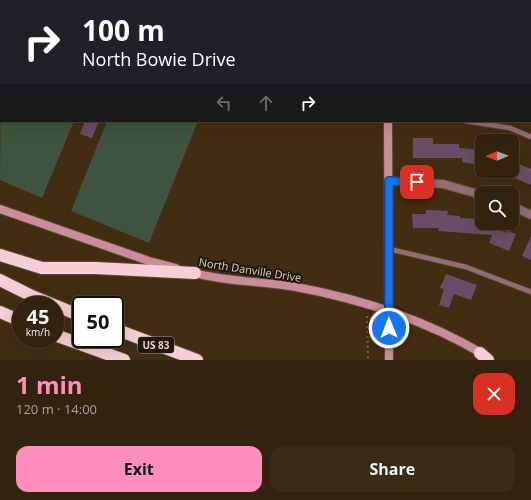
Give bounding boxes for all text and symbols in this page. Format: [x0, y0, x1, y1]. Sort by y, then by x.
text: 100 m [82, 11, 165, 49]
icon: right [16, 16, 68, 68]
text: North Bowie Drive [82, 47, 236, 71]
icon: left [213, 92, 235, 114]
icon: ahead [255, 92, 277, 114]
icon: right [297, 92, 319, 114]
north arrow [475, 134, 519, 178]
map controls [475, 134, 519, 230]
pin [400, 165, 434, 199]
icon: arrive [406, 171, 428, 193]
button: search [475, 186, 519, 230]
street label: North Danville Drive [198, 254, 302, 285]
speed limit sign: 50 [72, 296, 124, 348]
text: 45 [27, 303, 49, 330]
position arrow [368, 307, 410, 349]
text: km/h [26, 325, 50, 339]
road number: US 83 [138, 337, 174, 353]
text: 1 min [16, 368, 83, 401]
button: close [473, 373, 515, 415]
text: 120 m · 14:00 [16, 400, 97, 418]
button: Exit [16, 446, 262, 492]
button: Share [270, 446, 515, 492]

